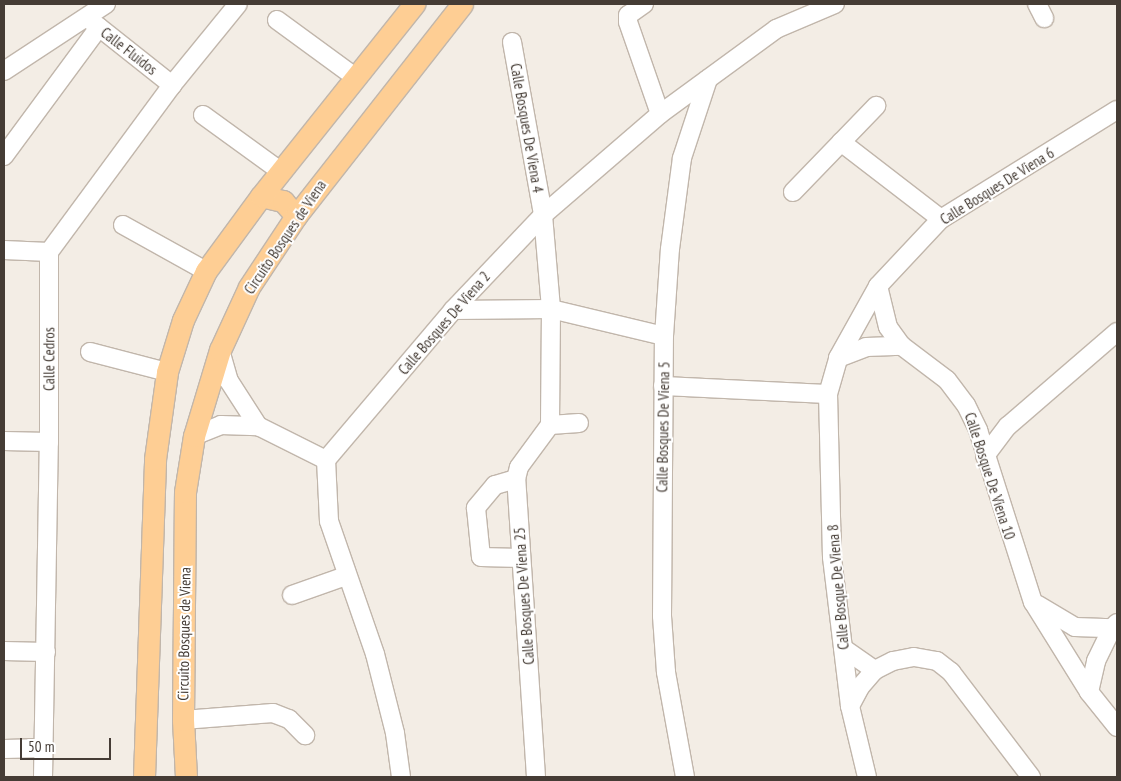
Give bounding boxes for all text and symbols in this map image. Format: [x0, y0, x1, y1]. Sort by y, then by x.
street label: Calle Fluidos [97, 23, 161, 79]
street label: Calle Bosques De Viena 4 [507, 62, 547, 194]
street label: Calle Bosques De Viena 6 [937, 144, 1057, 228]
street label: Circuito Bosques de Viena [240, 176, 330, 298]
street label: Calle Bosques De Viena 2 [394, 268, 494, 378]
street label: Calle Cedros [40, 327, 58, 391]
street label: Calle Bosques De Viena 5 [653, 361, 673, 493]
street label: Calle Bosque De Viena 10 [961, 410, 1019, 542]
street label: Calle Bosque De Viena 8 [824, 523, 852, 651]
street label: Calle Bosques De Viena 25 [510, 527, 538, 665]
street label: Circuito Bosques de Viena [174, 567, 194, 701]
scale bar [22, 728, 114, 760]
text: 50 m [28, 737, 54, 756]

